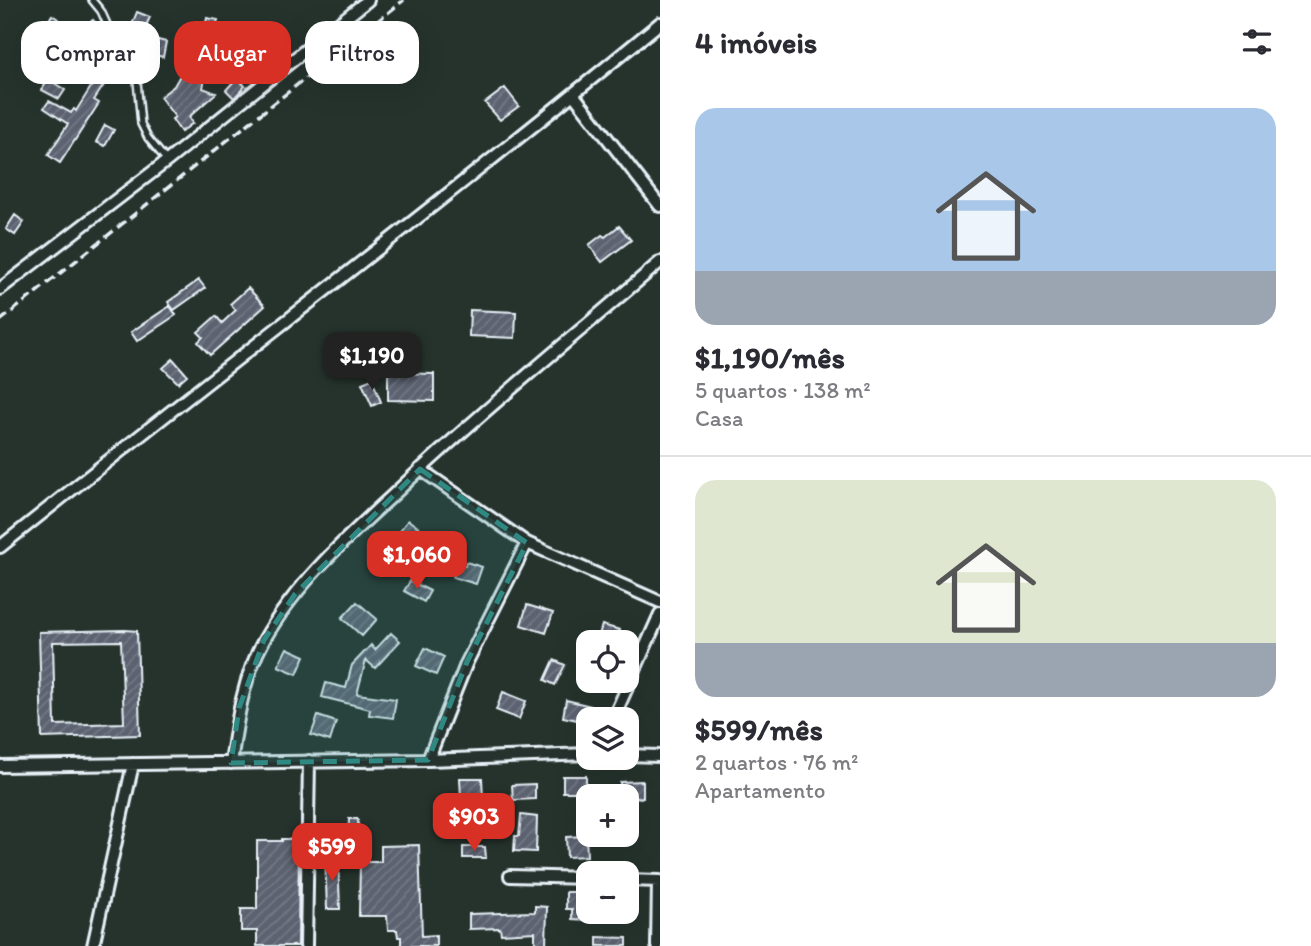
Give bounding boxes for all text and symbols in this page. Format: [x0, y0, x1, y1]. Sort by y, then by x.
chip: Comprar [21, 21, 160, 84]
chip: Alugar [174, 21, 291, 84]
chip: Filtros [305, 21, 419, 84]
icon: filters [1238, 23, 1276, 61]
text: 4 imóveis [695, 24, 817, 61]
icon: home [923, 153, 1049, 279]
pin: $1,190 [315, 332, 429, 392]
text: $1,190/mês [695, 339, 845, 376]
text: $1,190 [340, 341, 404, 369]
text: 5 quartos · 138 m² [695, 376, 871, 404]
text: Casa [695, 404, 743, 432]
icon: home [923, 525, 1049, 651]
pin: $1,060 [360, 532, 474, 591]
text: $1,060 [383, 540, 451, 568]
map controls [576, 630, 639, 924]
button: locate [576, 630, 639, 693]
button: layers [576, 707, 639, 770]
text: $599/mês [695, 711, 823, 748]
text: 2 quartos · 76 m² [695, 748, 858, 776]
text: Apartamento [695, 776, 826, 804]
button: + [576, 784, 639, 847]
pin: $903 [433, 794, 515, 853]
text: $903 [449, 802, 499, 830]
pin: $599 [291, 824, 373, 883]
text: $599 [308, 832, 356, 860]
button: − [576, 861, 639, 924]

